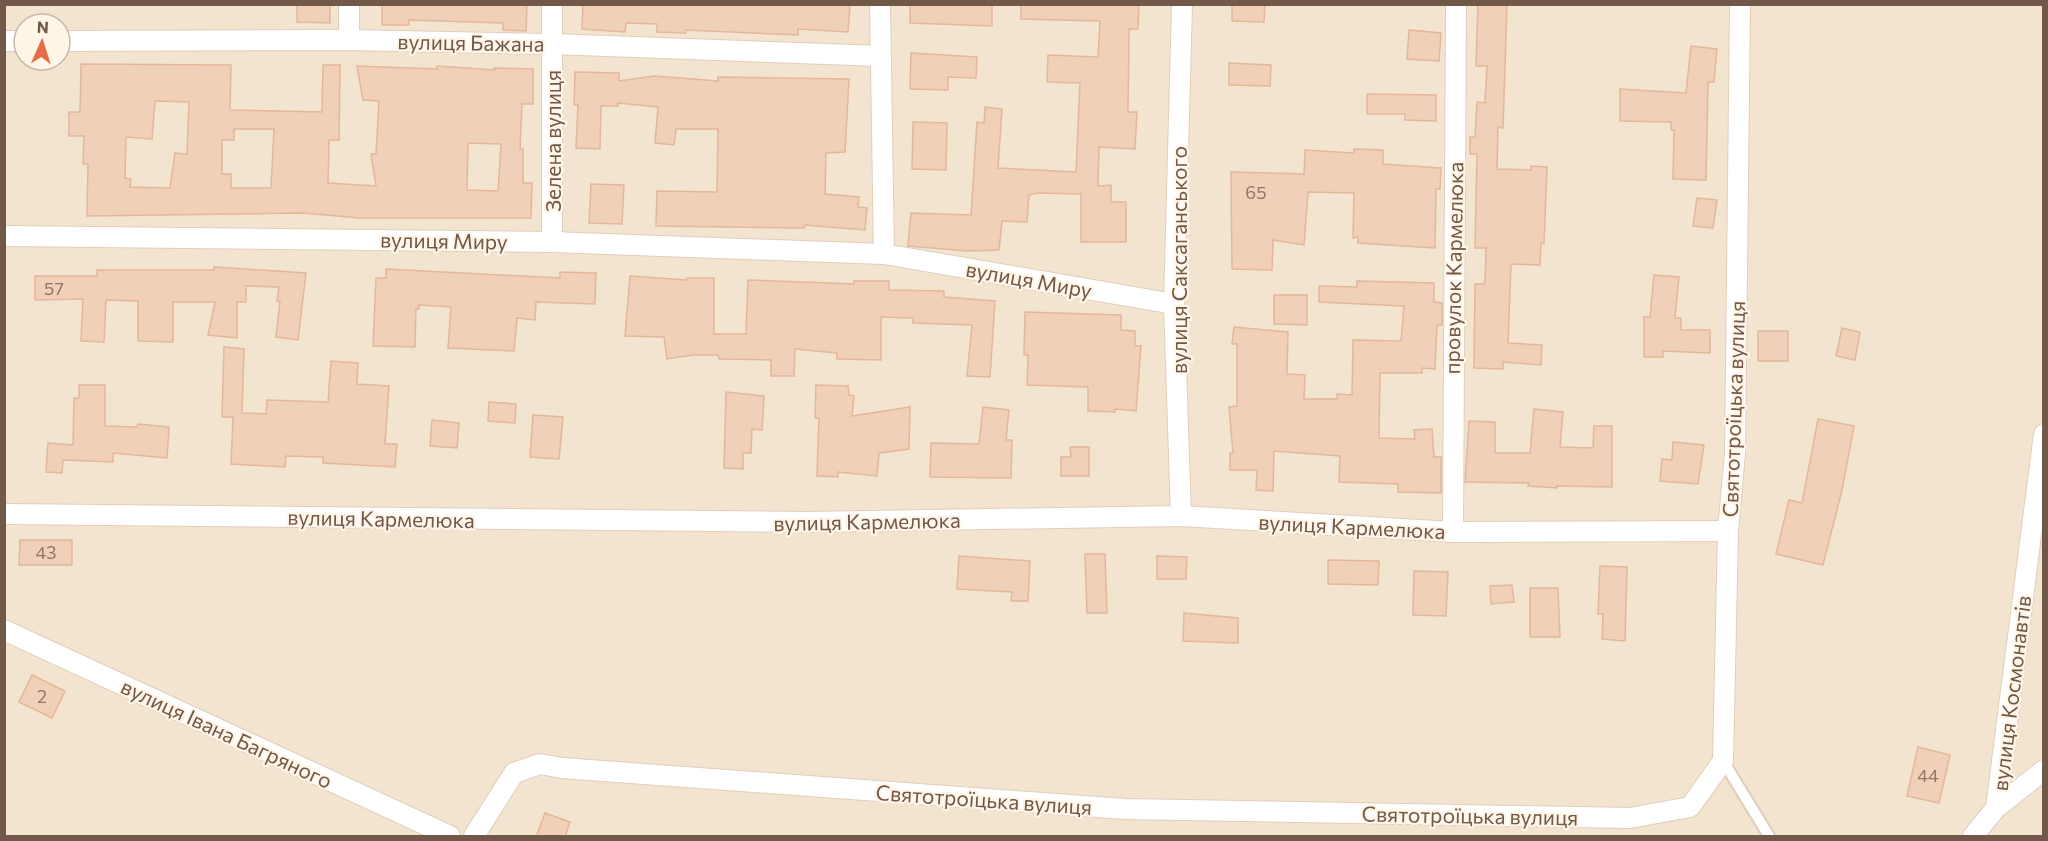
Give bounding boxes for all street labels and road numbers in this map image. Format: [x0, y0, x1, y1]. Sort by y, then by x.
street label: вулиця Бажана [397, 28, 545, 56]
street label: Зелена вулиця [540, 70, 565, 212]
street label: вулиця Саксаганського [1166, 146, 1191, 374]
street label: провулок Кармелюка [1439, 161, 1467, 375]
street label: вулиця Миру [380, 226, 508, 254]
street label: вулиця Миру [964, 256, 1094, 302]
street label: Святотроїцька вулиця [1717, 300, 1749, 518]
street label: вулиця Кармелюка [287, 504, 475, 532]
street label: вулиця Кармелюка [773, 507, 961, 535]
street label: вулиця Кармелюка [1258, 509, 1446, 543]
street label: вулиця Космонавтів [1987, 594, 2035, 792]
street label: вулиця Івана Багряного [117, 673, 337, 793]
street label: Святотроїцька вулиця [875, 779, 1093, 819]
street label: Святотроїцька вулиця [1362, 801, 1578, 829]

